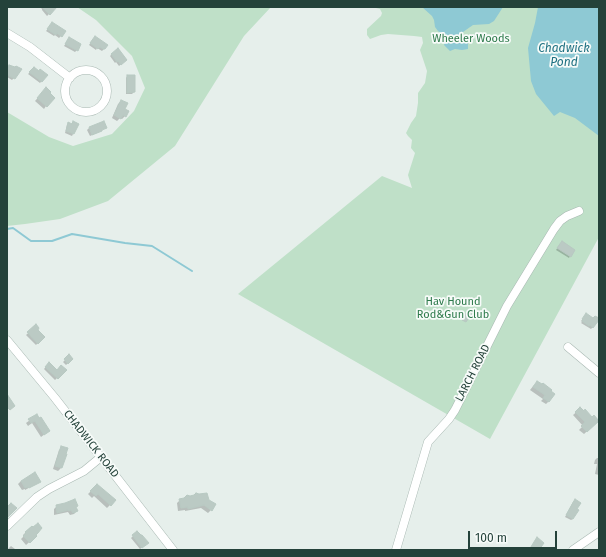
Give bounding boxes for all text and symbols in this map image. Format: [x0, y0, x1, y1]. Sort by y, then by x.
park label: Wheeler Woods [432, 32, 510, 46]
water label: Chadwick Pond [538, 42, 590, 70]
park label: Hav Hound Rod&Gun Club [417, 295, 489, 321]
street label: LARCH ROAD [453, 342, 493, 404]
street label: CHADWICK ROAD [60, 407, 122, 481]
scale bar [470, 523, 559, 549]
text: 100 m [475, 531, 507, 545]

